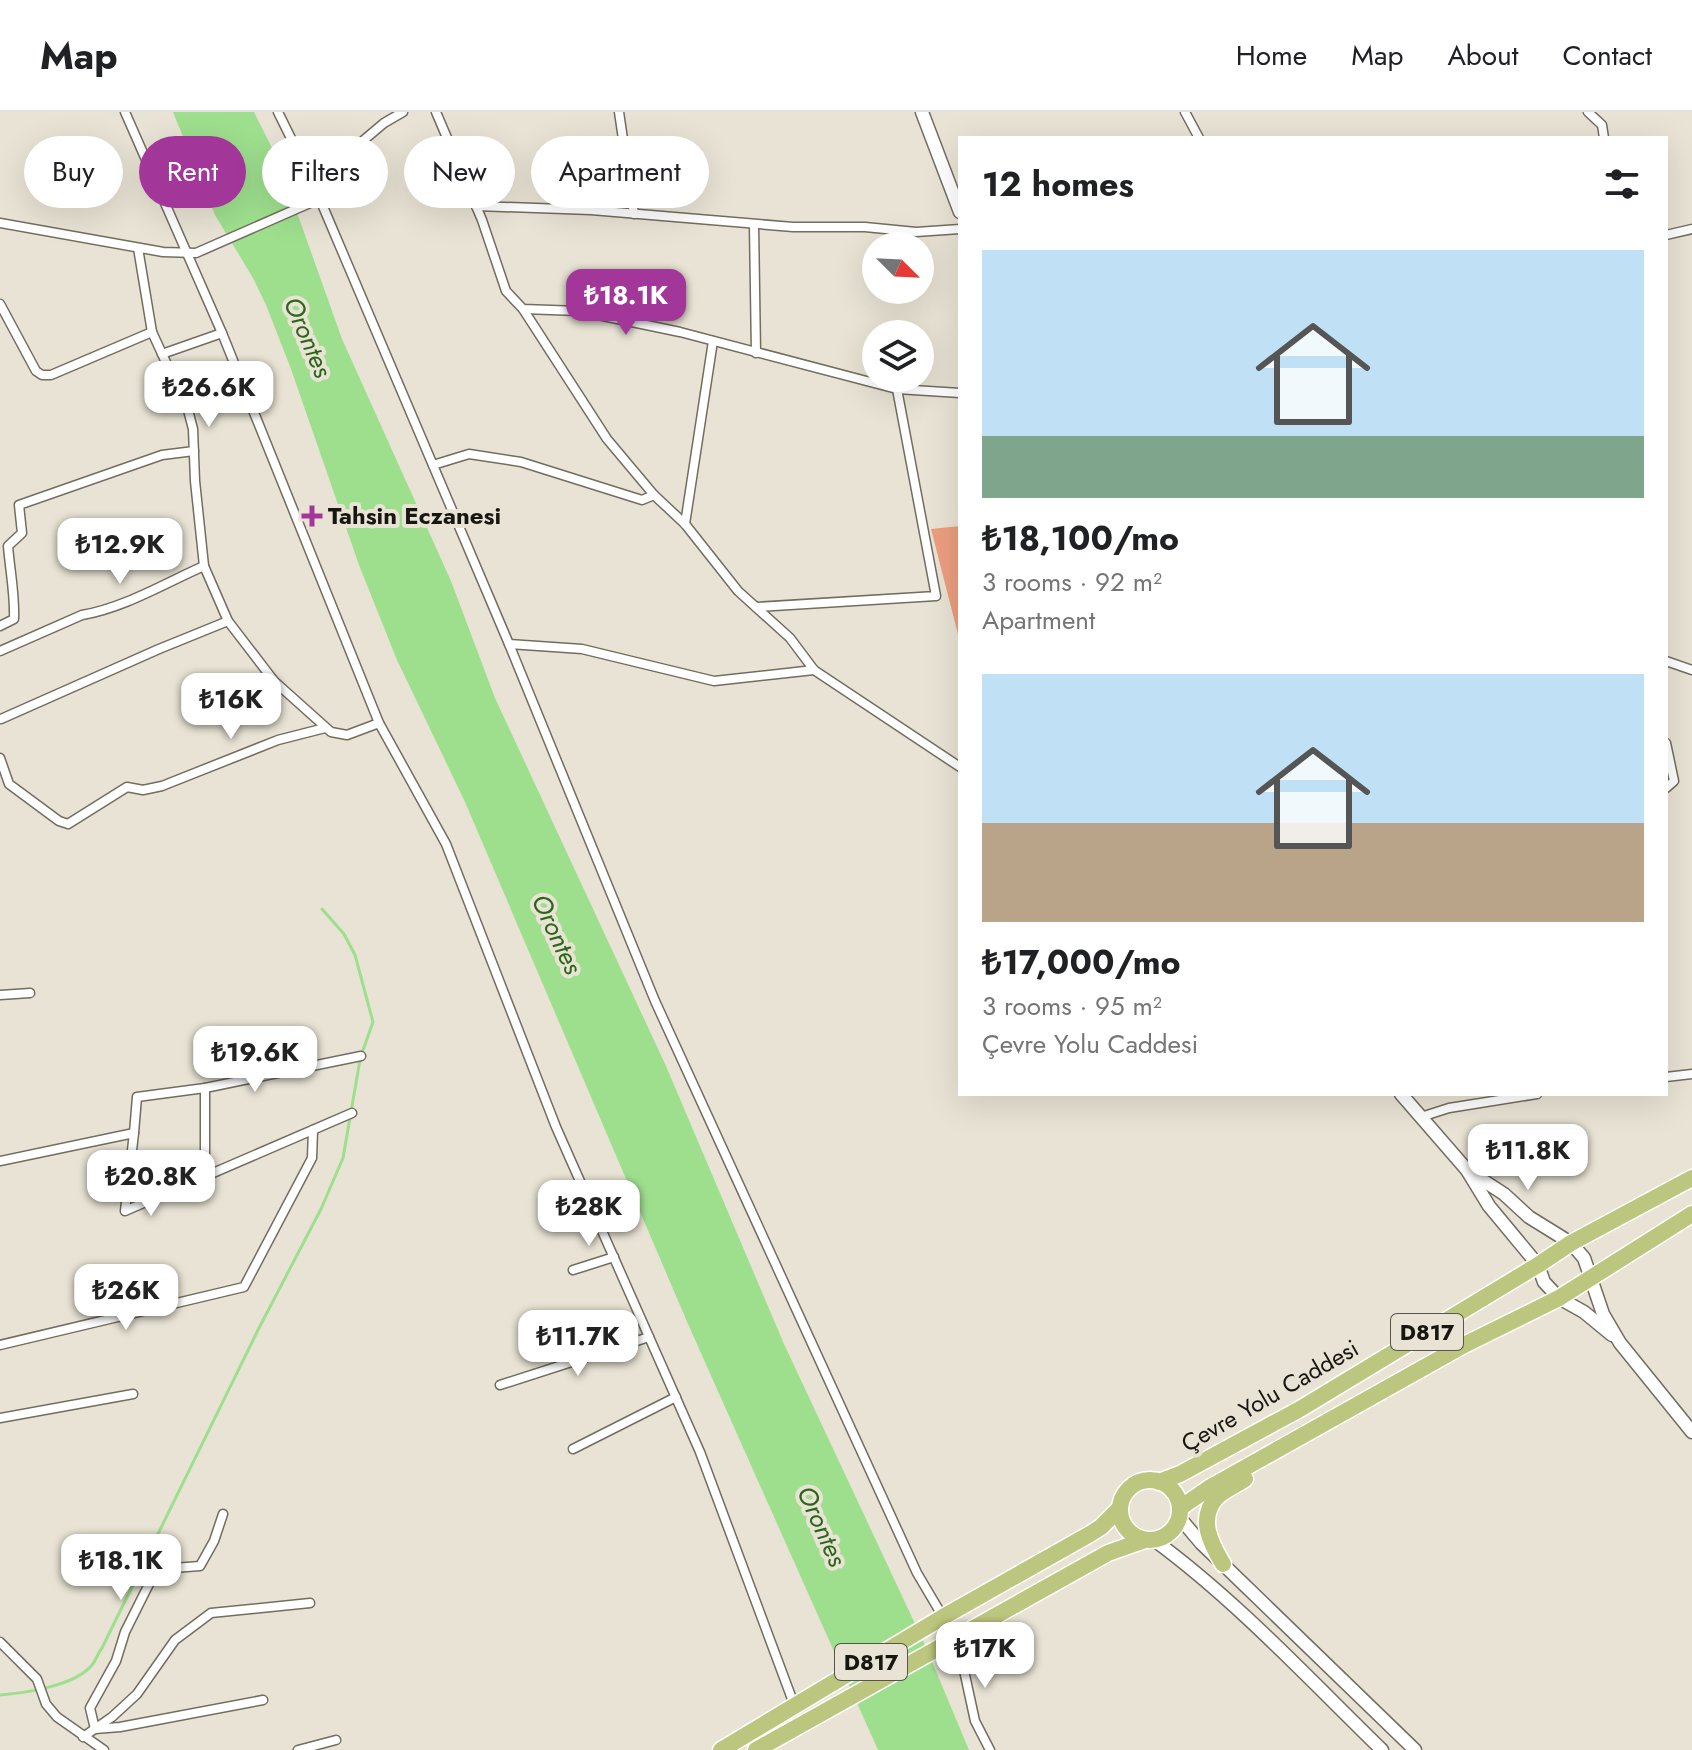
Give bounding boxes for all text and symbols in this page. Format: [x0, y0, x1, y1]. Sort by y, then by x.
text: Map [40, 28, 118, 83]
text: Home [1236, 35, 1307, 76]
text: Map [1351, 35, 1403, 76]
text: About [1447, 35, 1519, 76]
text: Contact [1563, 35, 1652, 76]
chip: Buy [24, 136, 123, 208]
chip: Rent [139, 136, 246, 208]
chip: Filters [262, 136, 388, 208]
chip: New [404, 136, 515, 208]
chip: Apartment [531, 136, 709, 208]
text: 12 homes [982, 160, 1134, 209]
icon: filters [1600, 162, 1644, 206]
north arrow [862, 232, 934, 304]
map controls [862, 232, 934, 392]
pin: ₺18.1K [561, 269, 691, 337]
text: ₺18.1K [584, 276, 668, 314]
water label: Orontes [274, 291, 342, 384]
icon: home [1241, 302, 1385, 446]
button: layers [862, 320, 934, 392]
pin: ₺26.6K [144, 361, 274, 429]
text: ₺26.6K [162, 368, 256, 406]
place label: Tahsin Eczanesi [328, 498, 501, 533]
marker: Tahsin Eczanesi [303, 507, 321, 525]
text: ₺18,100/mo [982, 514, 1179, 563]
pin: ₺12.9K [55, 518, 185, 586]
text: ₺12.9K [75, 525, 165, 563]
text: 3 rooms · 92 m² [982, 563, 1162, 601]
text: Apartment [982, 601, 1095, 639]
pin: ₺16K [184, 673, 278, 741]
text: ₺16K [199, 680, 263, 718]
icon: home [1241, 726, 1385, 870]
water label: Orontes [522, 888, 592, 981]
text: ₺17,000/mo [982, 938, 1181, 987]
text: 3 rooms · 95 m² [982, 987, 1162, 1025]
text: Çevre Yolu Caddesi [982, 1025, 1198, 1063]
pin: ₺19.6K [190, 1026, 320, 1094]
text: ₺19.6K [211, 1033, 299, 1071]
pin: ₺11.8K [1463, 1124, 1593, 1192]
text: ₺11.8K [1486, 1131, 1570, 1169]
pin: ₺20.8K [86, 1150, 216, 1218]
text: ₺20.8K [105, 1157, 197, 1195]
pin: ₺28K [542, 1180, 636, 1248]
text: ₺28K [556, 1187, 622, 1225]
pin: ₺26K [79, 1264, 173, 1332]
text: ₺26K [92, 1271, 160, 1309]
pin: ₺11.7K [513, 1310, 643, 1378]
road number: D817 [1391, 1314, 1463, 1350]
text: ₺11.7K [536, 1317, 620, 1355]
street label: Çevre Yolu Caddesi [1175, 1331, 1365, 1461]
water label: Orontes [787, 1480, 857, 1573]
pin: ₺18.1K [56, 1534, 186, 1602]
text: ₺18.1K [79, 1541, 163, 1579]
pin: ₺17K [938, 1622, 1032, 1690]
text: ₺17K [954, 1629, 1016, 1667]
road number: D817 [835, 1644, 907, 1680]

